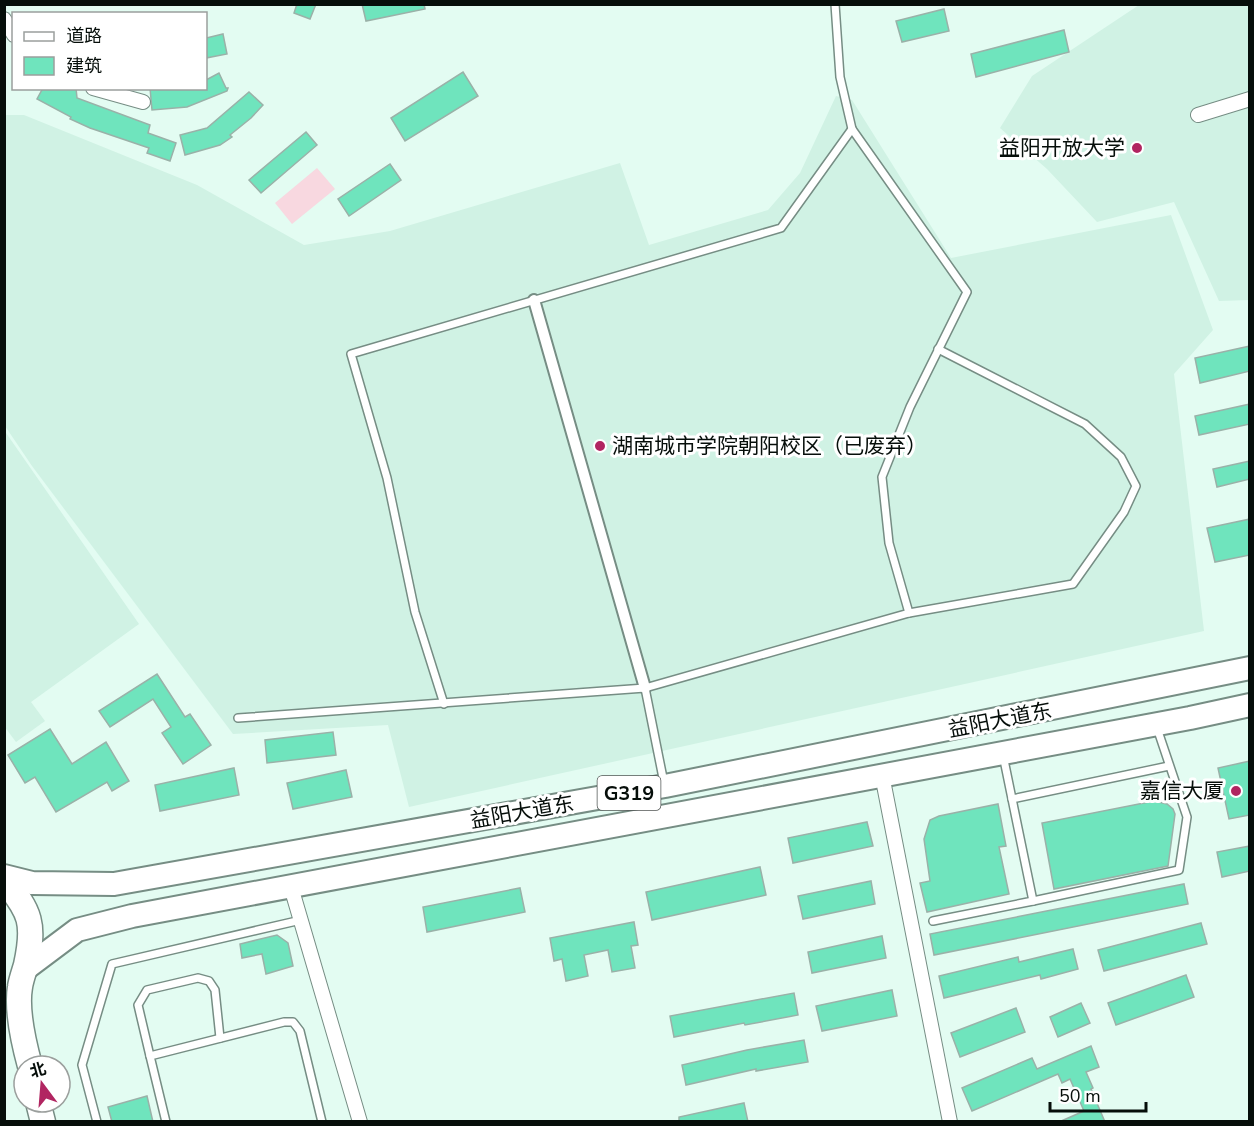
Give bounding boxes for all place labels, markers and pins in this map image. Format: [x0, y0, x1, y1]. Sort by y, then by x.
place label: 益阳开放大学 [999, 134, 1125, 162]
marker: 益阳开放大学 [1130, 141, 1144, 155]
place label: 湖南城市学院朝阳校区（已废弃） [612, 432, 927, 460]
marker: 湖南城市学院朝阳校区（已废弃） [593, 439, 607, 453]
place label: 嘉信大厦 [1140, 777, 1224, 805]
marker: 嘉信大厦 [1229, 784, 1243, 798]

